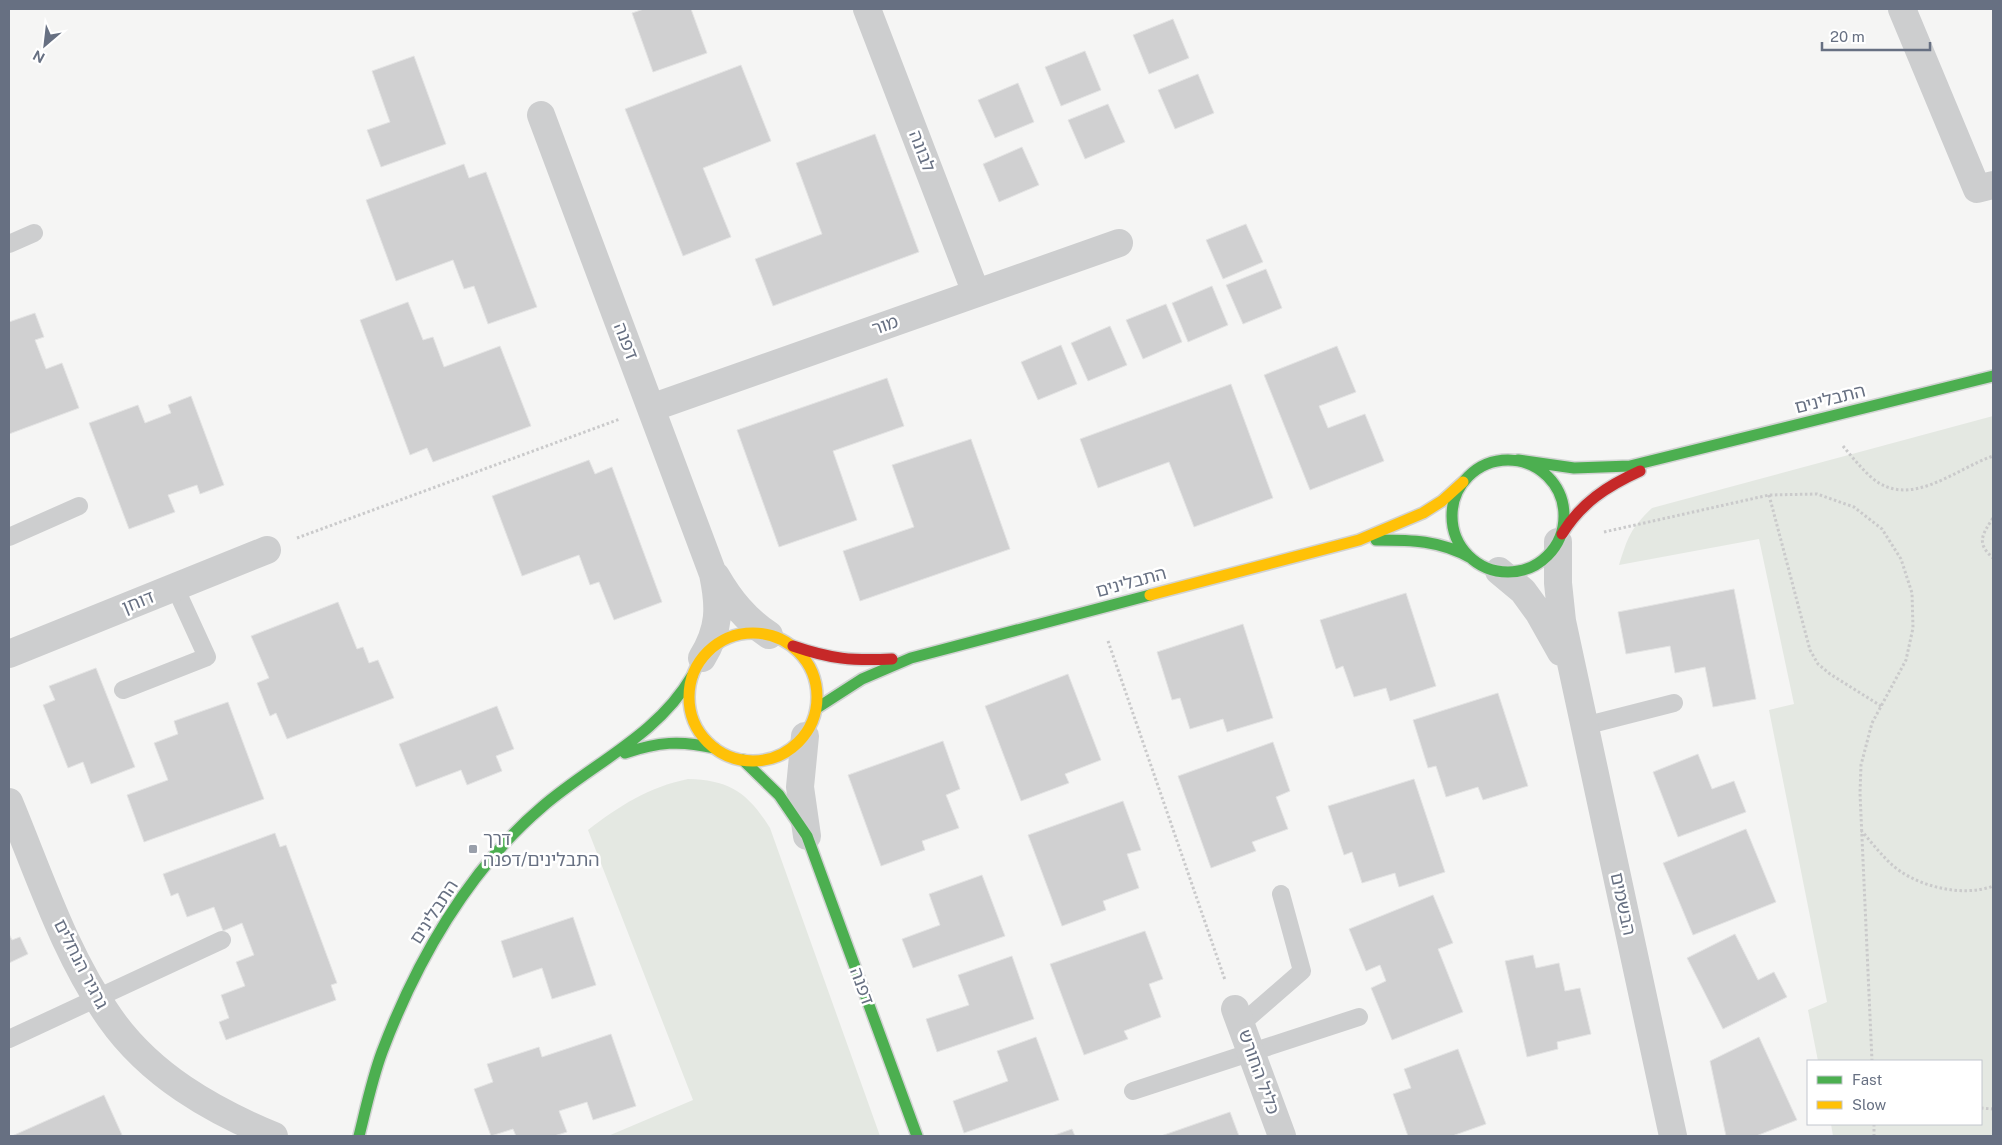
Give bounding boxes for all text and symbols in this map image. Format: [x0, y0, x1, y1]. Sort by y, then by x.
north arrow [20, 20, 70, 70]
scale bar [1822, 20, 1930, 52]
text: 20 m [1830, 28, 1865, 45]
text: N [30, 47, 47, 66]
street label: לבונה [905, 127, 940, 174]
street label: מור [869, 310, 901, 339]
street label: דפנה [610, 319, 643, 363]
street label: התבלינים [1792, 380, 1867, 417]
street label: התבלינים [1093, 562, 1168, 601]
street label: דוחן [119, 586, 157, 617]
place label: דרך התבלינים/דפנה [483, 828, 600, 870]
marker: דרך התבלינים/דפנה [467, 843, 479, 855]
street label: הבשמים [1607, 871, 1640, 937]
street label: התבלינים [405, 876, 462, 948]
street label: גרגיר הנחלים [50, 916, 113, 1012]
street label: דפנה [846, 964, 879, 1008]
street label: כליל החורש [1234, 1027, 1285, 1117]
legend [1807, 1060, 1982, 1125]
text: Fast [1852, 1071, 1882, 1088]
text: Slow [1852, 1096, 1887, 1113]

